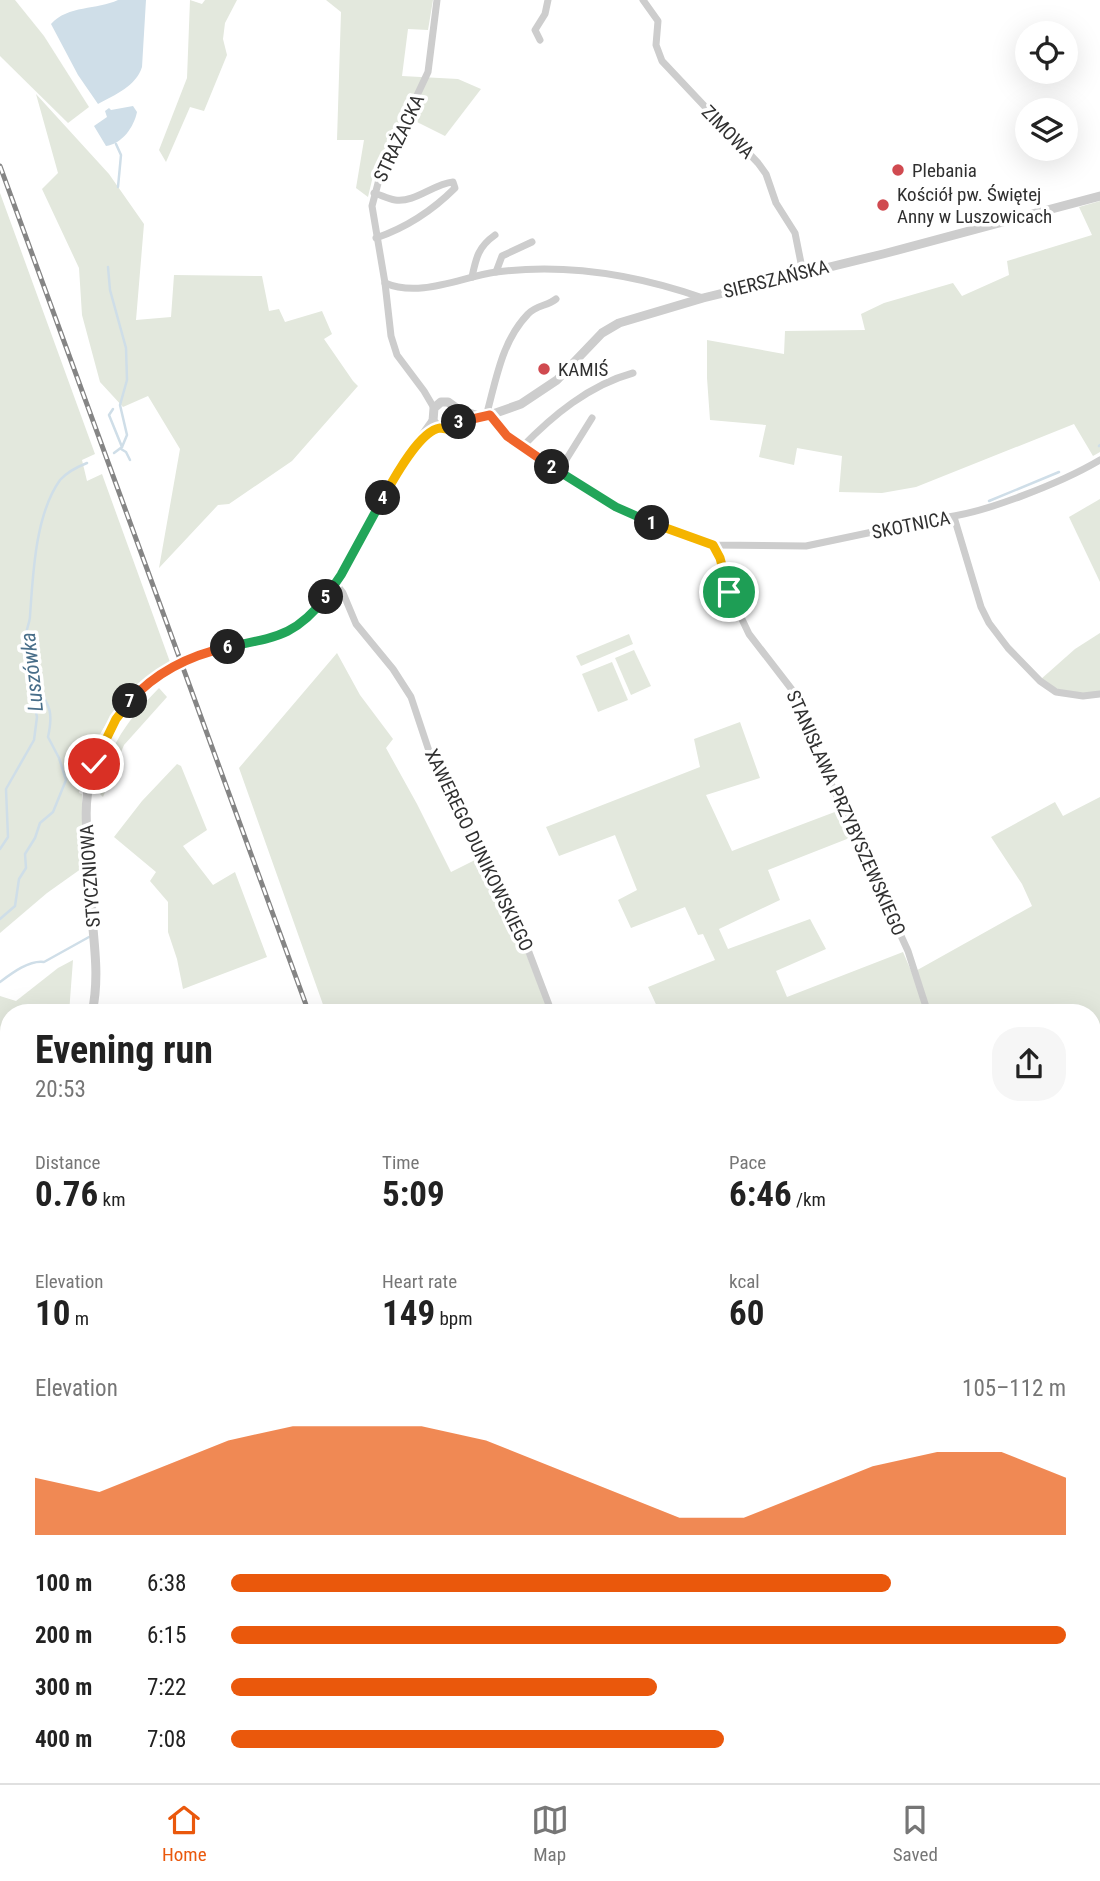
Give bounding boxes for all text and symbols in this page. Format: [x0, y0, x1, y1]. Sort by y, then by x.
map controls [1015, 21, 1078, 161]
button: locate [1015, 21, 1078, 84]
street label: STRAŻACKA [369, 91, 429, 185]
button: layers [1015, 98, 1078, 161]
street label: ZIMOWA [697, 100, 759, 164]
place label: Plebania [912, 159, 977, 182]
marker: Plebania [890, 162, 906, 178]
place label: Kościół pw. Świętej Anny w Luszowicach [897, 183, 1052, 228]
marker: Kościół pw. Świętej Anny w Luszowicach [875, 197, 891, 213]
street label: SIERSZAŃSKA [721, 255, 831, 303]
place label: KAMIŚ [558, 358, 608, 381]
marker: KAMIŚ [536, 361, 552, 377]
pin: 3 [442, 404, 476, 440]
text: 3 [454, 410, 463, 433]
pin: 2 [534, 449, 570, 484]
text: 2 [547, 455, 556, 478]
pin: 4 [366, 480, 400, 516]
text: 4 [378, 486, 387, 509]
pin: 1 [634, 505, 670, 540]
street label: SKOTNICA [870, 506, 952, 544]
text: 1 [647, 511, 656, 534]
pin [699, 562, 759, 622]
icon: arrive [710, 573, 748, 611]
pin: 5 [308, 580, 344, 614]
text: 5 [321, 585, 330, 608]
pin: 6 [210, 630, 246, 664]
water label: Luszówka [16, 631, 48, 713]
text: 6 [223, 635, 232, 658]
pin: 7 [113, 684, 148, 718]
street label: STANISŁAWA PRZYBYSZEWSKIEGO [781, 687, 911, 939]
text: 7 [125, 689, 134, 712]
pin [64, 734, 124, 794]
icon: check [75, 745, 113, 783]
street label: XAWEREGO DUNIKOWSKIEGO [420, 745, 538, 955]
street label: STYCZNIOWA [75, 824, 105, 928]
button: share [992, 1027, 1066, 1101]
text: Evening run [35, 1028, 213, 1072]
text: 20:53 [35, 1076, 86, 1103]
text: Distance [35, 1151, 100, 1174]
text: Time [382, 1151, 419, 1174]
text: Pace [729, 1151, 766, 1174]
text: 0.76 [35, 1174, 98, 1215]
text: 5:09 [382, 1174, 445, 1215]
text: 6:46 [729, 1174, 792, 1215]
text: km [98, 1188, 125, 1211]
text: /km [792, 1188, 826, 1211]
text: Elevation [35, 1270, 103, 1293]
text: Heart rate [382, 1270, 457, 1293]
text: kcal [729, 1270, 760, 1293]
text: 10 [35, 1293, 70, 1334]
text: 149 [382, 1293, 435, 1334]
text: 60 [729, 1293, 764, 1334]
text: m [70, 1307, 89, 1330]
text: bpm [435, 1307, 472, 1330]
text: Elevation [35, 1375, 118, 1402]
text: 105–112 m [962, 1375, 1066, 1402]
text: 100 m [35, 1570, 92, 1597]
text: 6:38 [147, 1570, 186, 1597]
text: 200 m [35, 1622, 92, 1649]
text: 6:15 [147, 1622, 186, 1649]
text: 300 m [35, 1674, 92, 1701]
text: 7:22 [147, 1674, 186, 1701]
text: 400 m [35, 1726, 92, 1753]
text: 7:08 [147, 1726, 186, 1753]
tab: Home [162, 1801, 207, 1866]
tab: Map [531, 1801, 569, 1866]
tab: Saved [893, 1801, 938, 1866]

